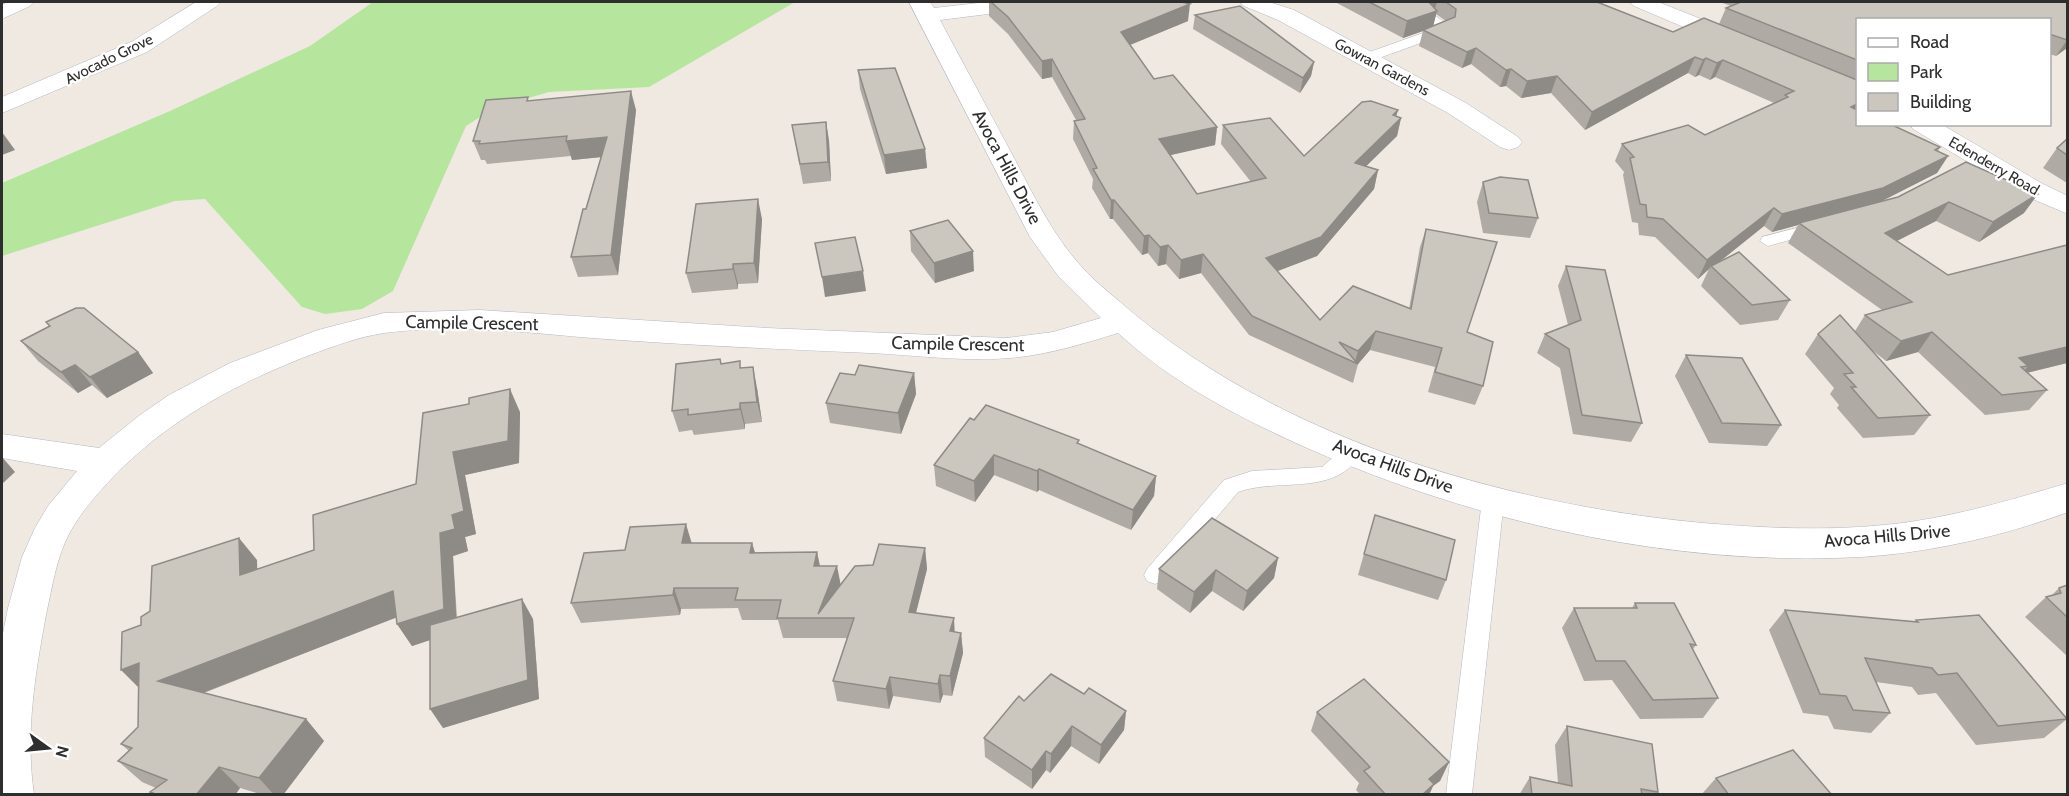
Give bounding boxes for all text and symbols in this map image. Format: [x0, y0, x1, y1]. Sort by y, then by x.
legend [1856, 18, 2051, 126]
street label: Avocado Grove [62, 30, 156, 88]
text: Road [1910, 31, 1949, 53]
street label: Gowran Gardens [1331, 34, 1433, 100]
text: Park [1910, 61, 1943, 83]
text: Building [1910, 91, 1972, 113]
street label: Avoca Hills Drive [968, 106, 1046, 228]
street label: Edenderry Road [1946, 133, 2042, 199]
street label: Campile Crescent [405, 311, 539, 335]
street label: Campile Crescent [891, 332, 1025, 356]
street label: Avoca Hills Drive [1330, 434, 1456, 498]
street label: Avoca Hills Drive [1823, 520, 1951, 552]
north arrow [18, 718, 78, 778]
text: N [51, 744, 73, 760]

